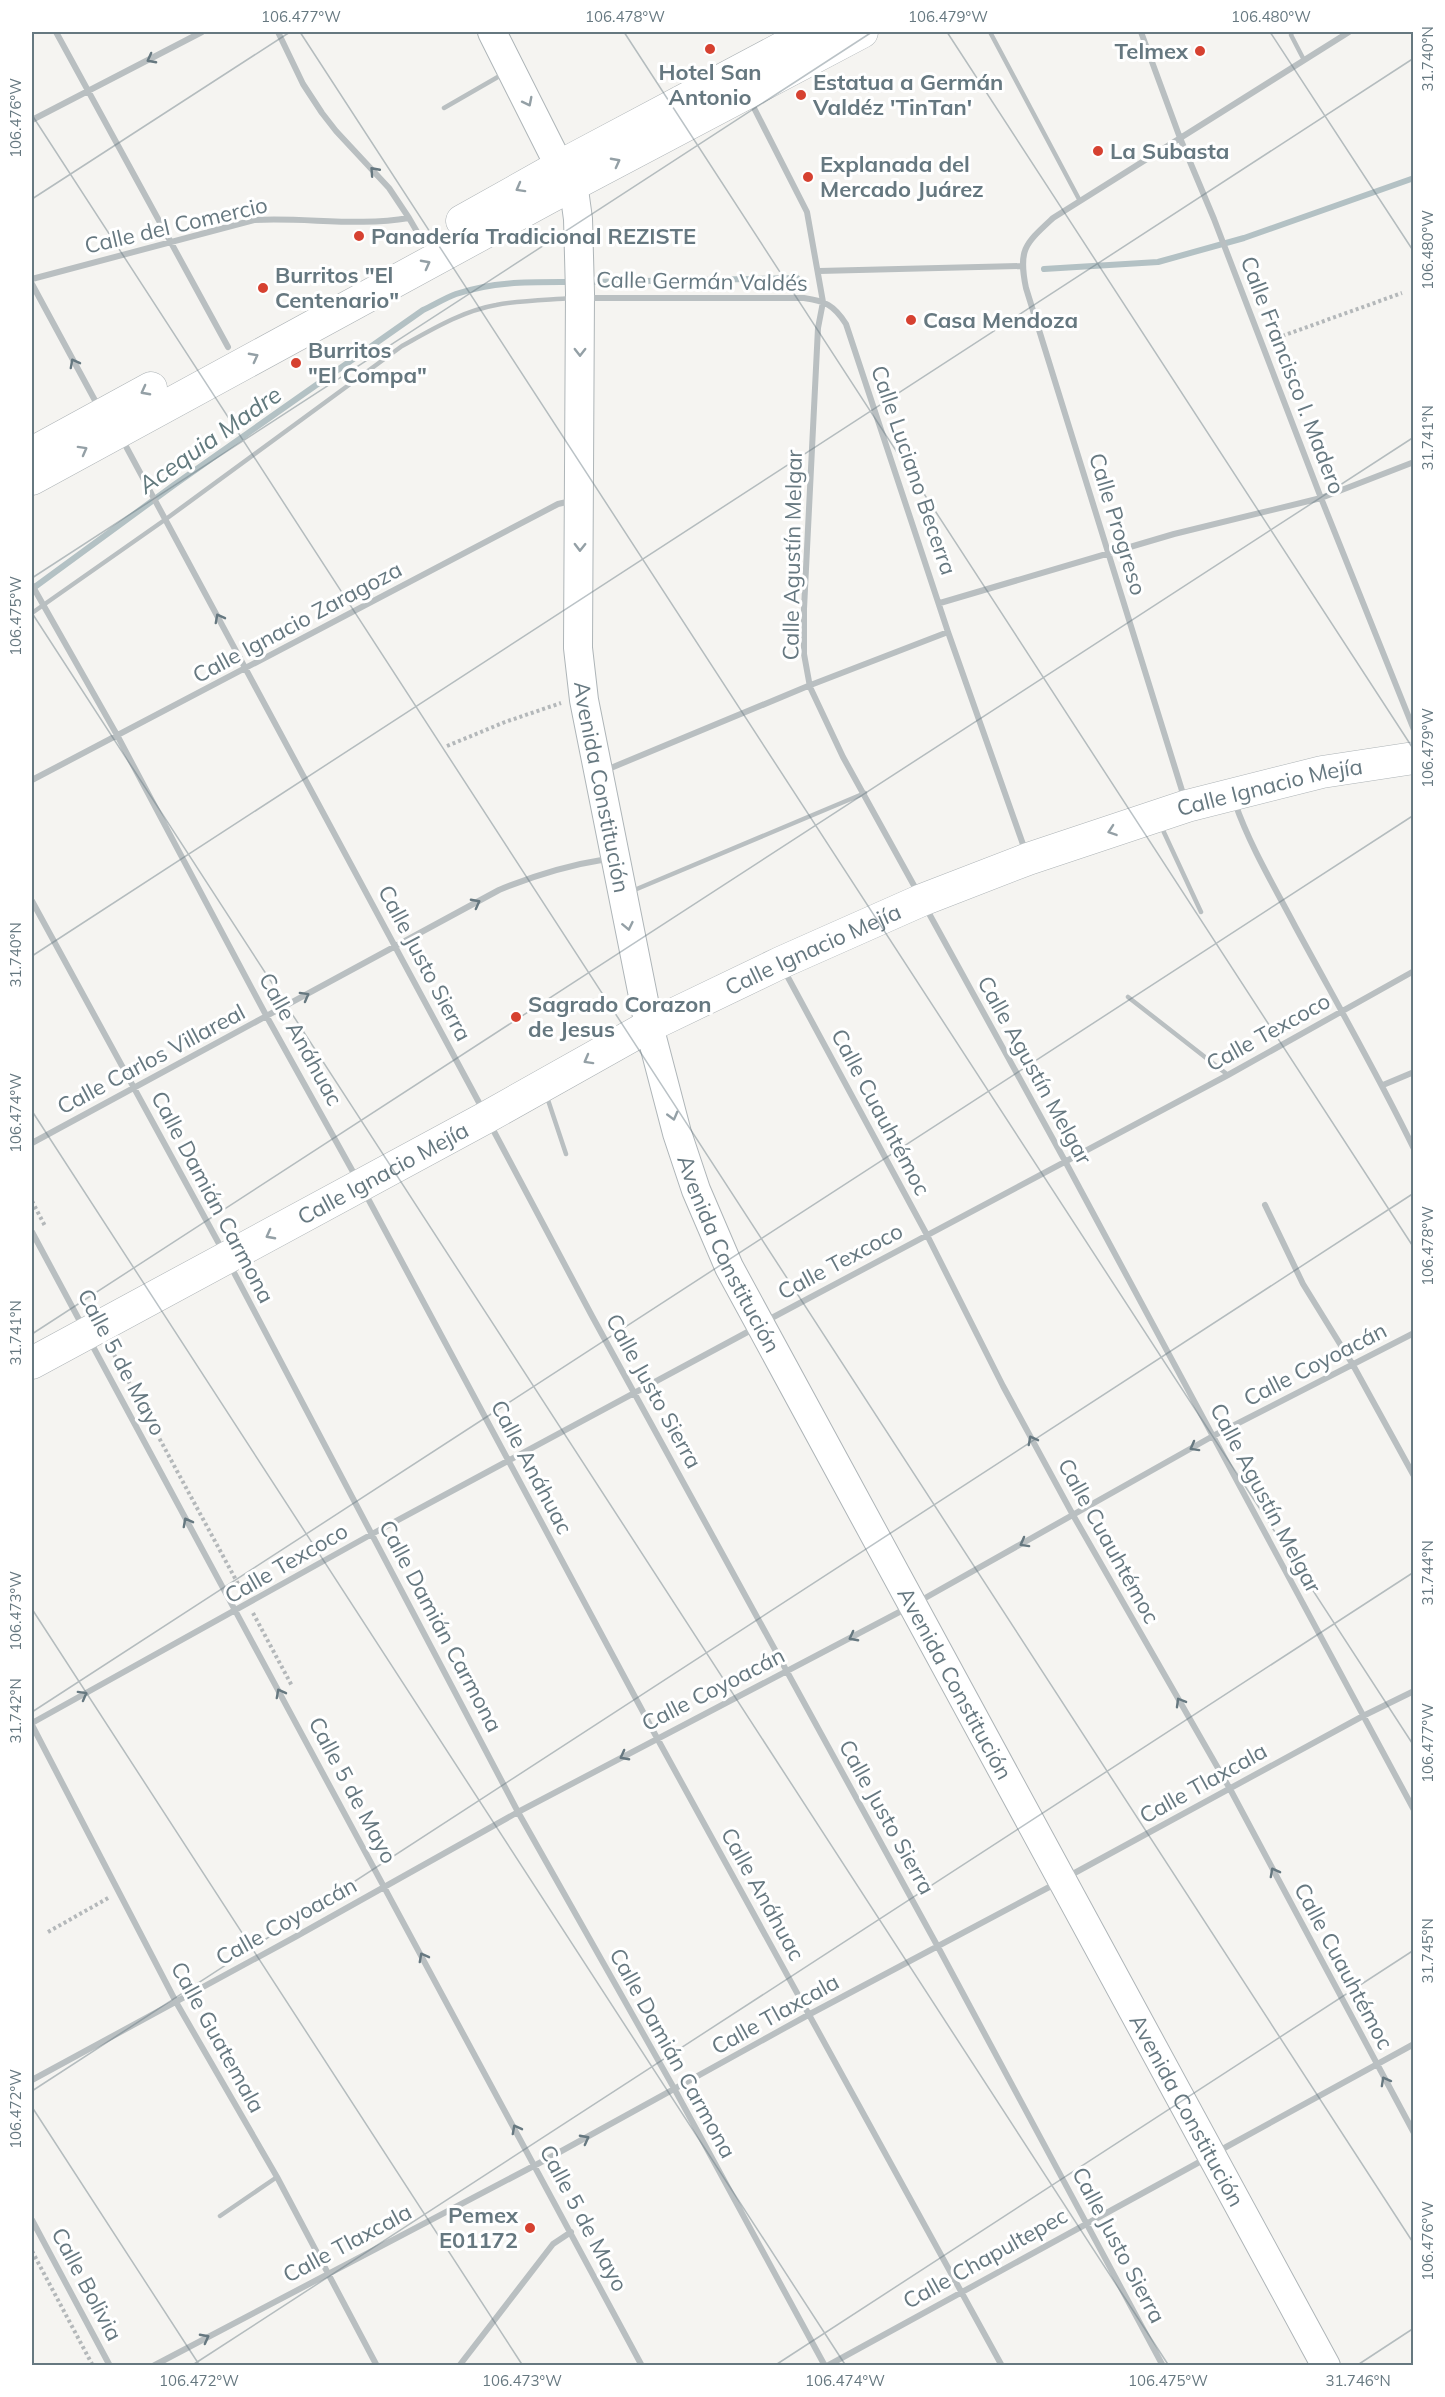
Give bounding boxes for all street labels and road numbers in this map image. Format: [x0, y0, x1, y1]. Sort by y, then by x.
street label: Calle del Comercio [82, 190, 270, 260]
street label: Calle Francisco I. Madero [1235, 252, 1351, 498]
street label: Calle Germán Valdés [596, 265, 808, 297]
street label: Calle Luciano Becerra [865, 362, 963, 578]
street label: Calle Agustín Melgar [776, 449, 808, 661]
street label: Calle Progreso [1083, 450, 1153, 598]
street label: Calle Ignacio Zaragoza [188, 555, 406, 689]
street label: Avenida Constitución [568, 680, 636, 895]
street label: Calle Ignacio Mejía [1173, 752, 1365, 822]
street label: Calle Justo Sierra [372, 880, 478, 1046]
street label: Calle Ignacio Mejía [720, 897, 905, 1001]
street label: Calle Anáhuac [253, 967, 349, 1111]
street label: Calle Agustín Melgar [972, 971, 1098, 1169]
street label: Calle Texcoco [1201, 986, 1335, 1078]
street label: Calle Carlos Villareal [52, 998, 250, 1120]
street label: Calle Cuauhtémoc [825, 1024, 937, 1200]
street label: Calle Damián Carmona [145, 1086, 281, 1308]
street label: Calle Ignacio Mejía [293, 1116, 473, 1231]
street label: Avenida Constitución [671, 1152, 787, 1357]
street label: Calle Texcoco [773, 1216, 907, 1306]
street label: Calle 5 de Mayo [72, 1284, 172, 1440]
street label: Calle Justo Sierra [600, 1309, 708, 1473]
street label: Calle Coyoacán [1239, 1316, 1391, 1412]
street label: Calle Anáhuac [485, 1395, 579, 1539]
street label: Calle Agustín Melgar [1204, 1398, 1328, 1598]
street label: Calle Cuauhtémoc [1052, 1453, 1166, 1629]
street label: Calle Damián Carmona [373, 1515, 509, 1737]
street label: Calle Texcoco [219, 1516, 353, 1610]
street label: Avenida Constitución [892, 1582, 1019, 1784]
street label: Calle Coyoacán [637, 1641, 789, 1737]
street label: Calle 5 de Mayo [303, 1712, 403, 1868]
street label: Calle Justo Sierra [833, 1735, 941, 1899]
street label: Calle Tlaxcala [1134, 1736, 1272, 1830]
street label: Calle Anáhuac [715, 1822, 811, 1966]
street label: Calle Coyoacán [211, 1871, 361, 1971]
street label: Calle Cuauhtémoc [1288, 1878, 1400, 2054]
street label: Calle Damián Carmona [604, 1943, 742, 2163]
street label: Calle Guatemala [165, 1956, 271, 2118]
street label: Calle Tlaxcala [706, 1967, 844, 2061]
street label: Avenida Constitución [1124, 2009, 1251, 2212]
street label: Calle 5 de Mayo [534, 2140, 634, 2296]
street label: Calle Justo Sierra [1066, 2162, 1172, 2328]
street label: Calle Tlaxcala [278, 2197, 416, 2289]
street label: Calle Chapultepec [898, 2201, 1072, 2315]
street label: Calle Bolivia [45, 2223, 129, 2345]

